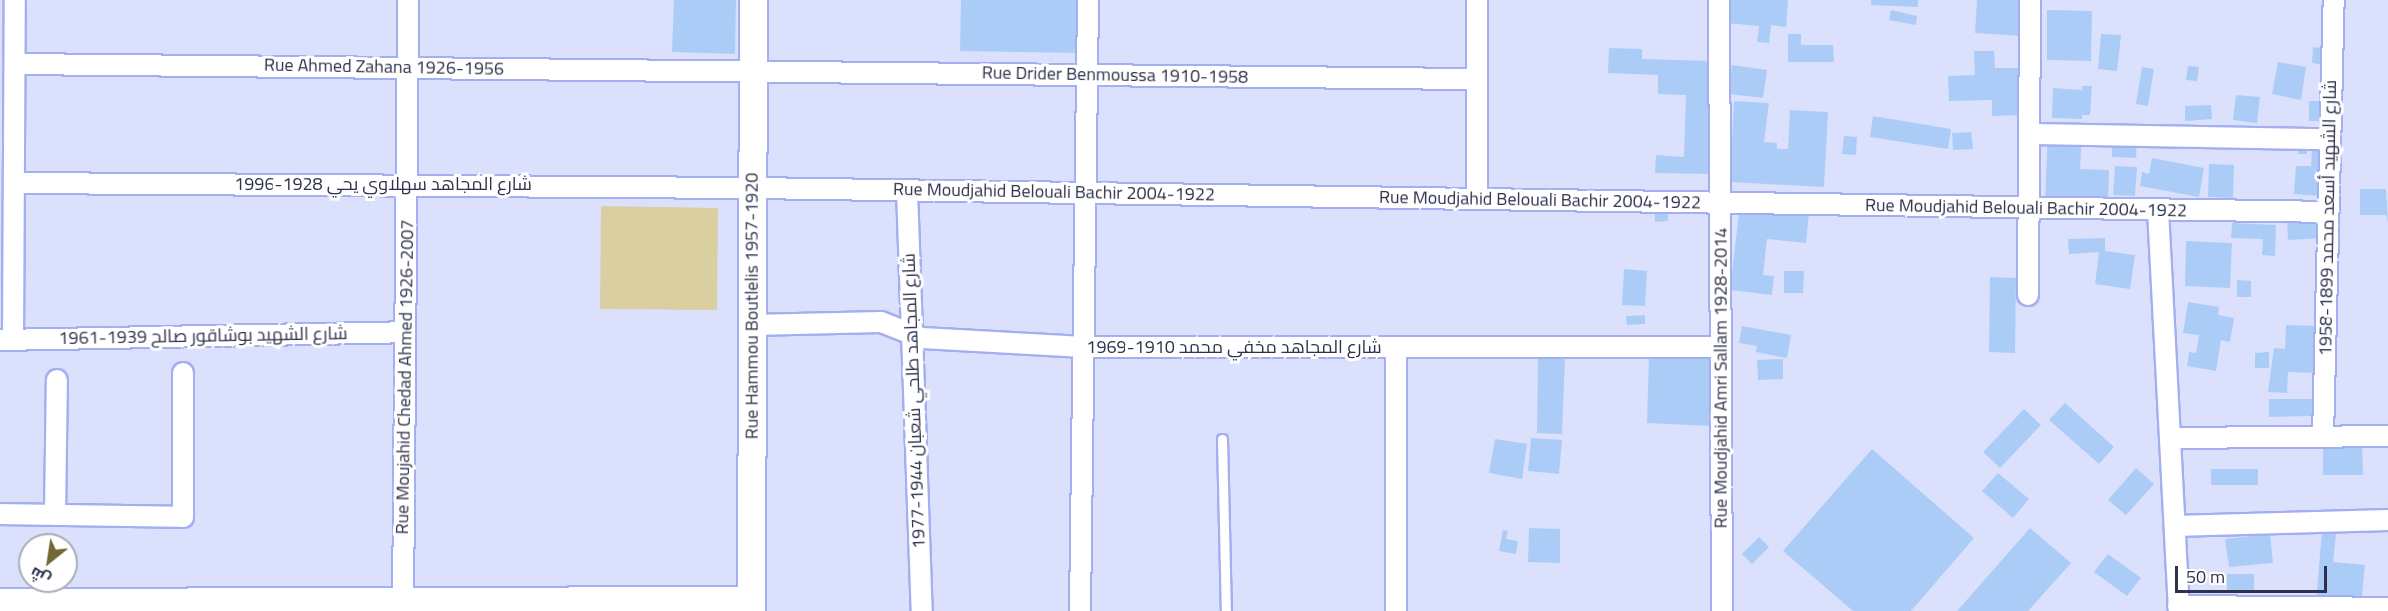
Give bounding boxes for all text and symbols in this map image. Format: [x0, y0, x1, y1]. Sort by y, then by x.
street label: Rue Ahmed Zahana 1926-1956 [264, 54, 504, 80]
street label: Rue Drider Benmoussa 1910-1958 [982, 62, 1248, 88]
street label: شارع الشهيد أسعد محمد 1899-1958 [2315, 80, 2341, 356]
street label: شارع المجاهد سهلاوي يحي 1928-1996 [234, 173, 532, 195]
street label: Rue Hammou Boutlelis 1957-1920 [741, 173, 763, 439]
street label: Rue Moudjahid Belouali Bachir 2004-1922 [893, 178, 1215, 206]
street label: Rue Moudjahid Belouali Bachir 2004-1922 [1379, 186, 1701, 214]
street label: Rue Moudjahid Belouali Bachir 2004-1922 [1865, 194, 2187, 222]
street label: Rue Moujahid Chedad Ahmed 1926-2007 [391, 219, 419, 535]
street label: Rue Moudjahid Amri Sallam 1928-2014 [1710, 228, 1732, 528]
street label: شارع المجاهد طلحي شعبان 1944-1977 [898, 253, 930, 549]
street label: شارع الشهيد بوشاقور صالح 1939-1961 [58, 323, 348, 349]
street label: شارع المجاهد مخفي محمد 1910-1969 [1086, 336, 1382, 358]
north arrow [18, 533, 78, 593]
scale bar [2178, 554, 2330, 592]
text: ش [25, 561, 55, 592]
text: 50 m [2186, 563, 2225, 590]

